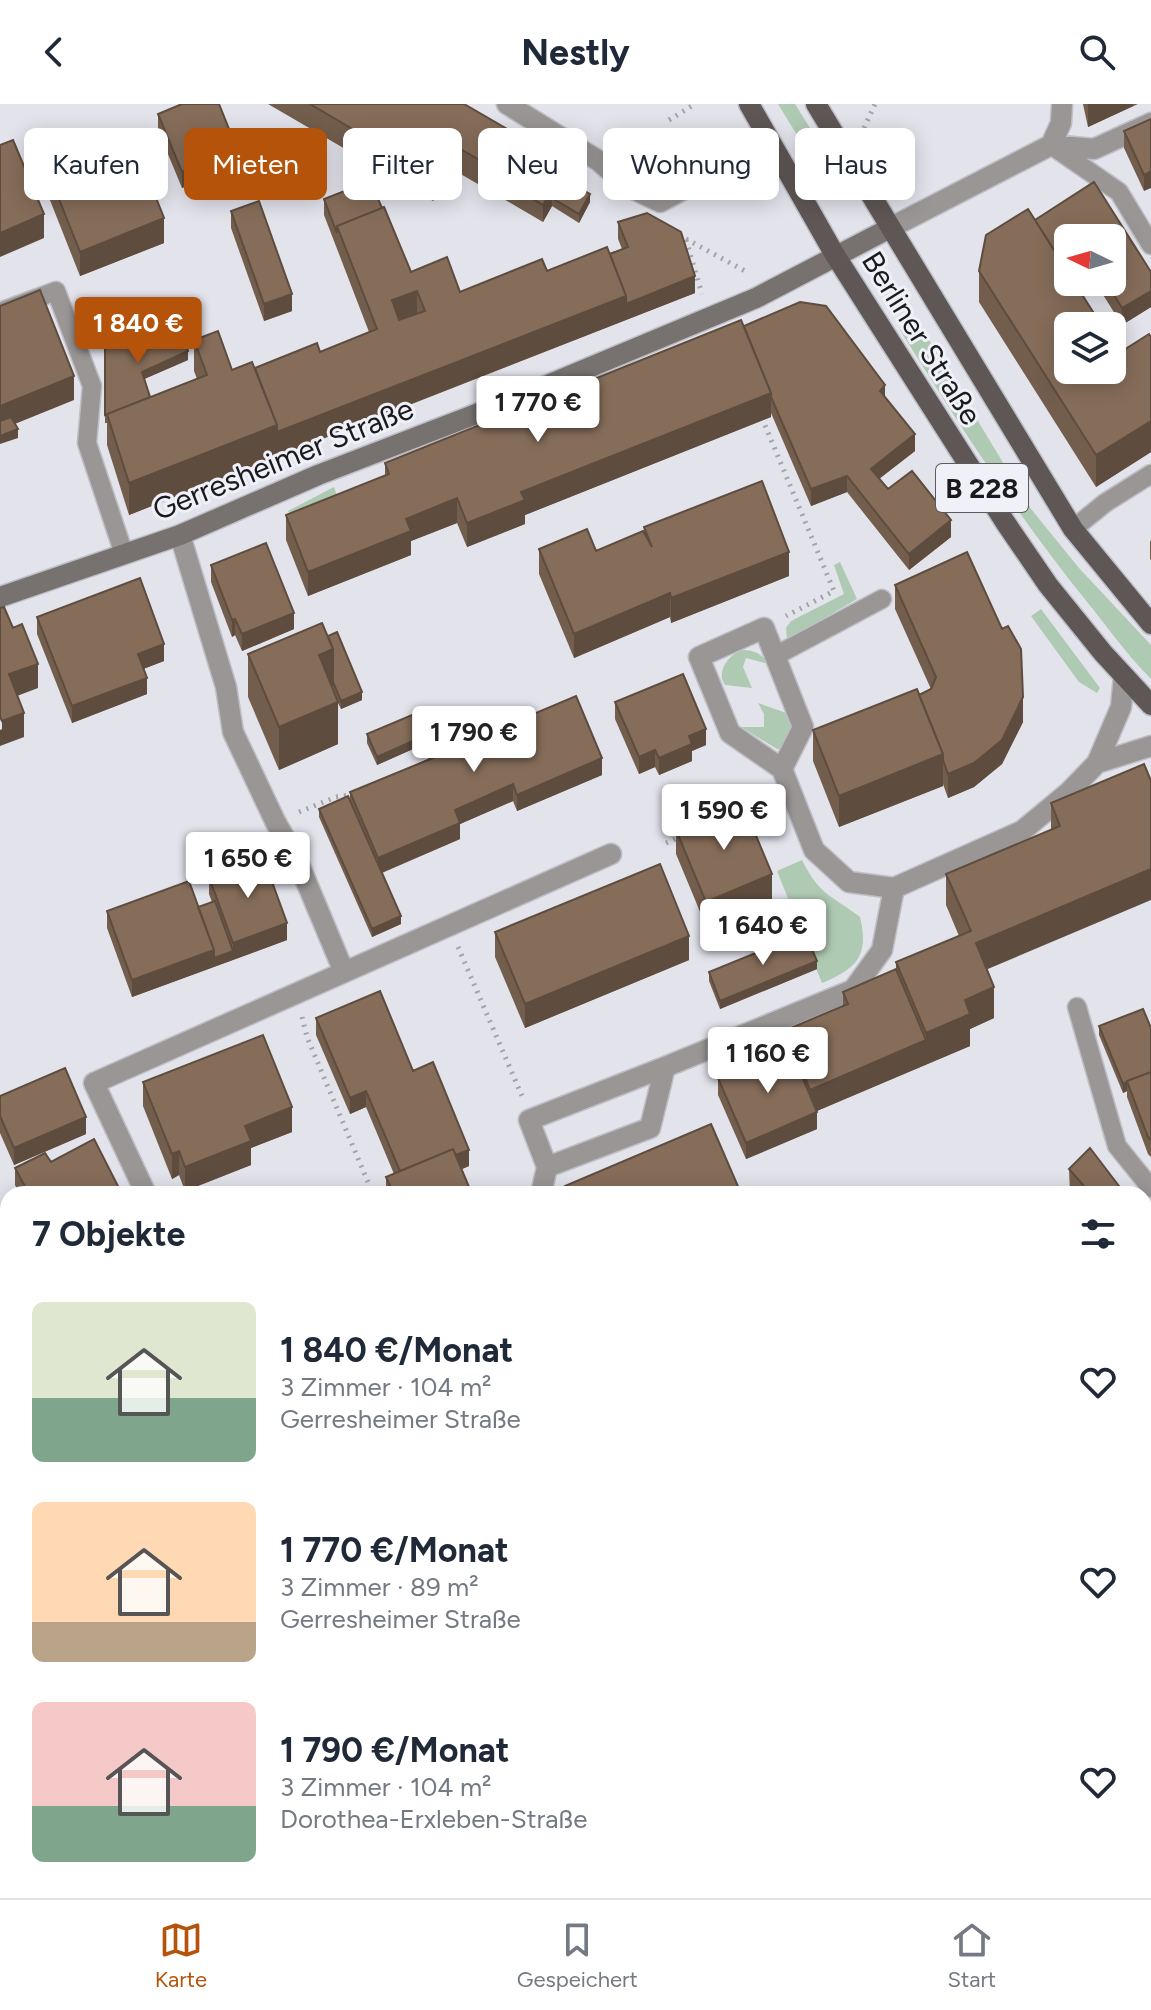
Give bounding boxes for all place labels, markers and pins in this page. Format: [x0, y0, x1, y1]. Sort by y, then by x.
pin: 1 840 € [64, 297, 212, 365]
pin: 1 770 € [464, 376, 612, 444]
pin: 1 790 € [400, 706, 548, 774]
pin: 1 590 € [650, 784, 798, 852]
pin: 1 650 € [174, 832, 322, 900]
pin: 1 640 € [689, 899, 837, 967]
pin: 1 160 € [694, 1027, 842, 1095]

